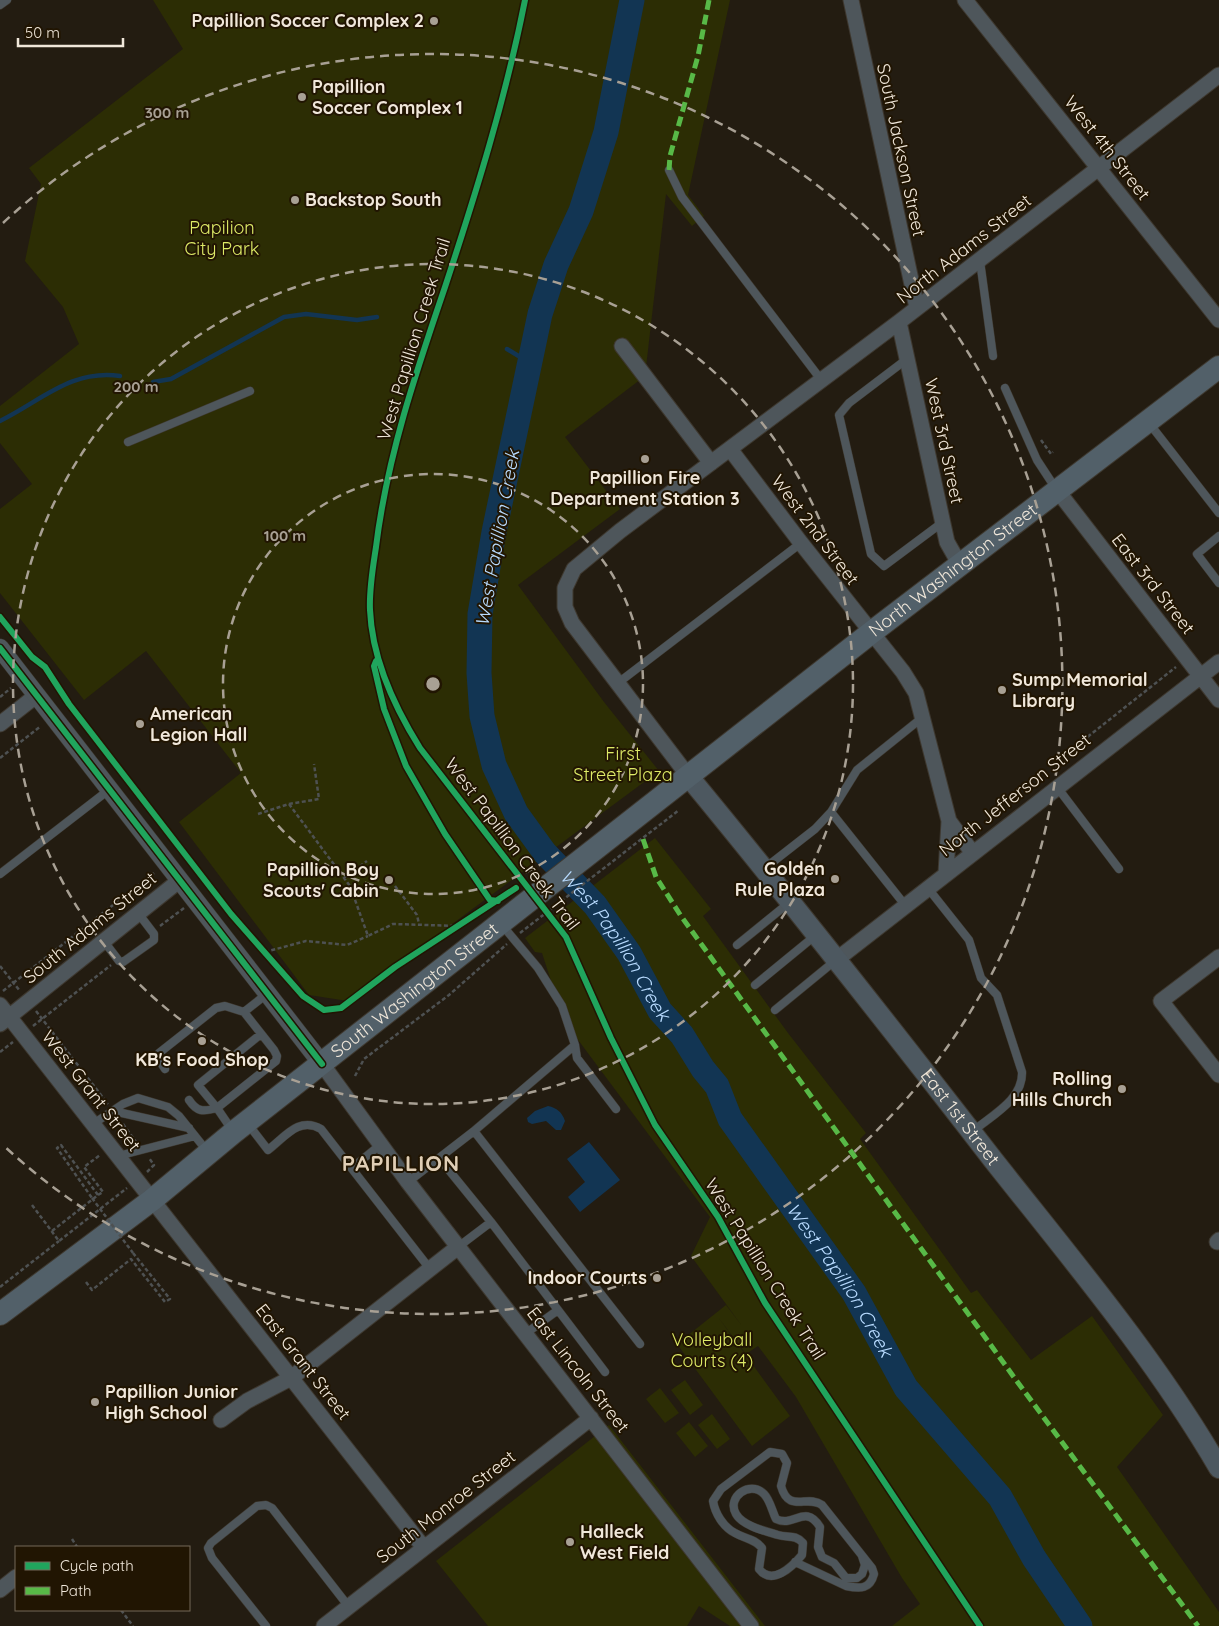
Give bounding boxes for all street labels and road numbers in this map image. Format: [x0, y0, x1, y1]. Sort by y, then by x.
street label: South Jackson Street [872, 61, 931, 239]
street label: West 4th Street [1059, 91, 1155, 205]
street label: North Adams Street [892, 189, 1036, 308]
street label: West Papillion Creek Trail [372, 235, 455, 443]
street label: West 3rd Street [920, 376, 969, 506]
street label: West 2nd Street [766, 470, 864, 589]
street label: North Washington Street [864, 498, 1042, 641]
street label: East 3rd Street [1107, 529, 1200, 639]
street label: North Jefferson Street [934, 728, 1095, 861]
street label: West Papillion Creek Trail [440, 753, 585, 934]
street label: South Adams Street [18, 867, 161, 988]
street label: South Washington Street [326, 917, 503, 1063]
street label: West Grant Street [37, 1025, 146, 1156]
street label: East 1st Street [916, 1064, 1005, 1170]
street label: West Papillion Creek Trail [700, 1174, 831, 1364]
street label: East Grant Street [251, 1299, 356, 1424]
street label: East Lincoln Street [522, 1302, 635, 1437]
street label: South Monroe Street [372, 1445, 520, 1568]

